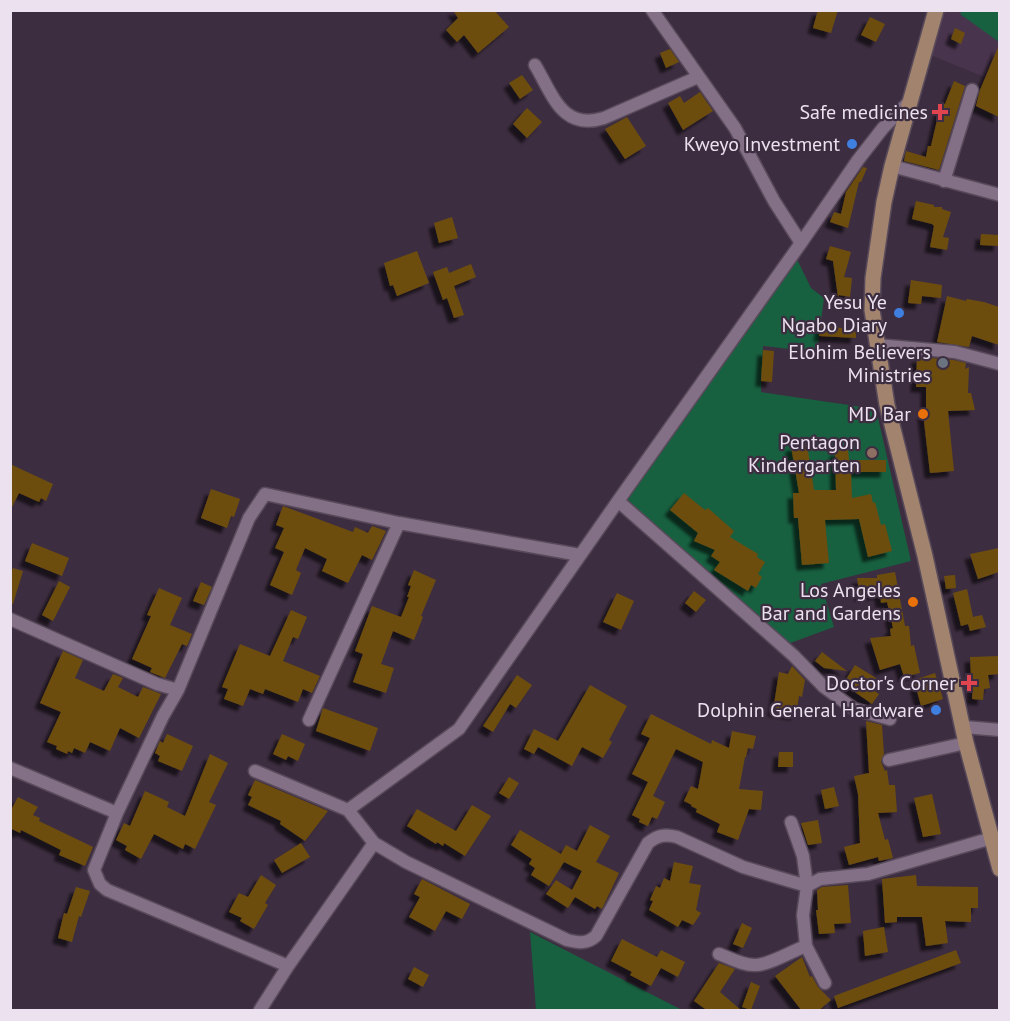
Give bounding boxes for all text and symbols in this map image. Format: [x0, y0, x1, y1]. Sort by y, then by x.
place label: Safe medicines [799, 99, 928, 125]
marker: Safe medicines [933, 105, 947, 119]
place label: Kweyo Investment [684, 131, 840, 157]
marker: Kweyo Investment [845, 137, 859, 151]
place label: Yesu Ye Ngabo Diary [782, 289, 888, 338]
marker: Yesu Ye Ngabo Diary [892, 306, 906, 320]
place label: Elohim Believers Ministries [788, 339, 931, 388]
marker: Elohim Believers Ministries [936, 356, 950, 370]
place label: MD Bar [848, 401, 911, 427]
marker: MD Bar [916, 407, 930, 421]
place label: Pentagon Kindergarten [748, 429, 860, 478]
marker: Pentagon Kindergarten [865, 446, 879, 460]
place label: Los Angeles Bar and Gardens [761, 577, 901, 626]
marker: Los Angeles Bar and Gardens [906, 595, 920, 609]
place label: Doctor's Corner [826, 670, 956, 696]
marker: Doctor's Corner [960, 674, 978, 692]
place label: Dolphin General Hardware [697, 697, 924, 723]
marker: Dolphin General Hardware [929, 703, 943, 717]

